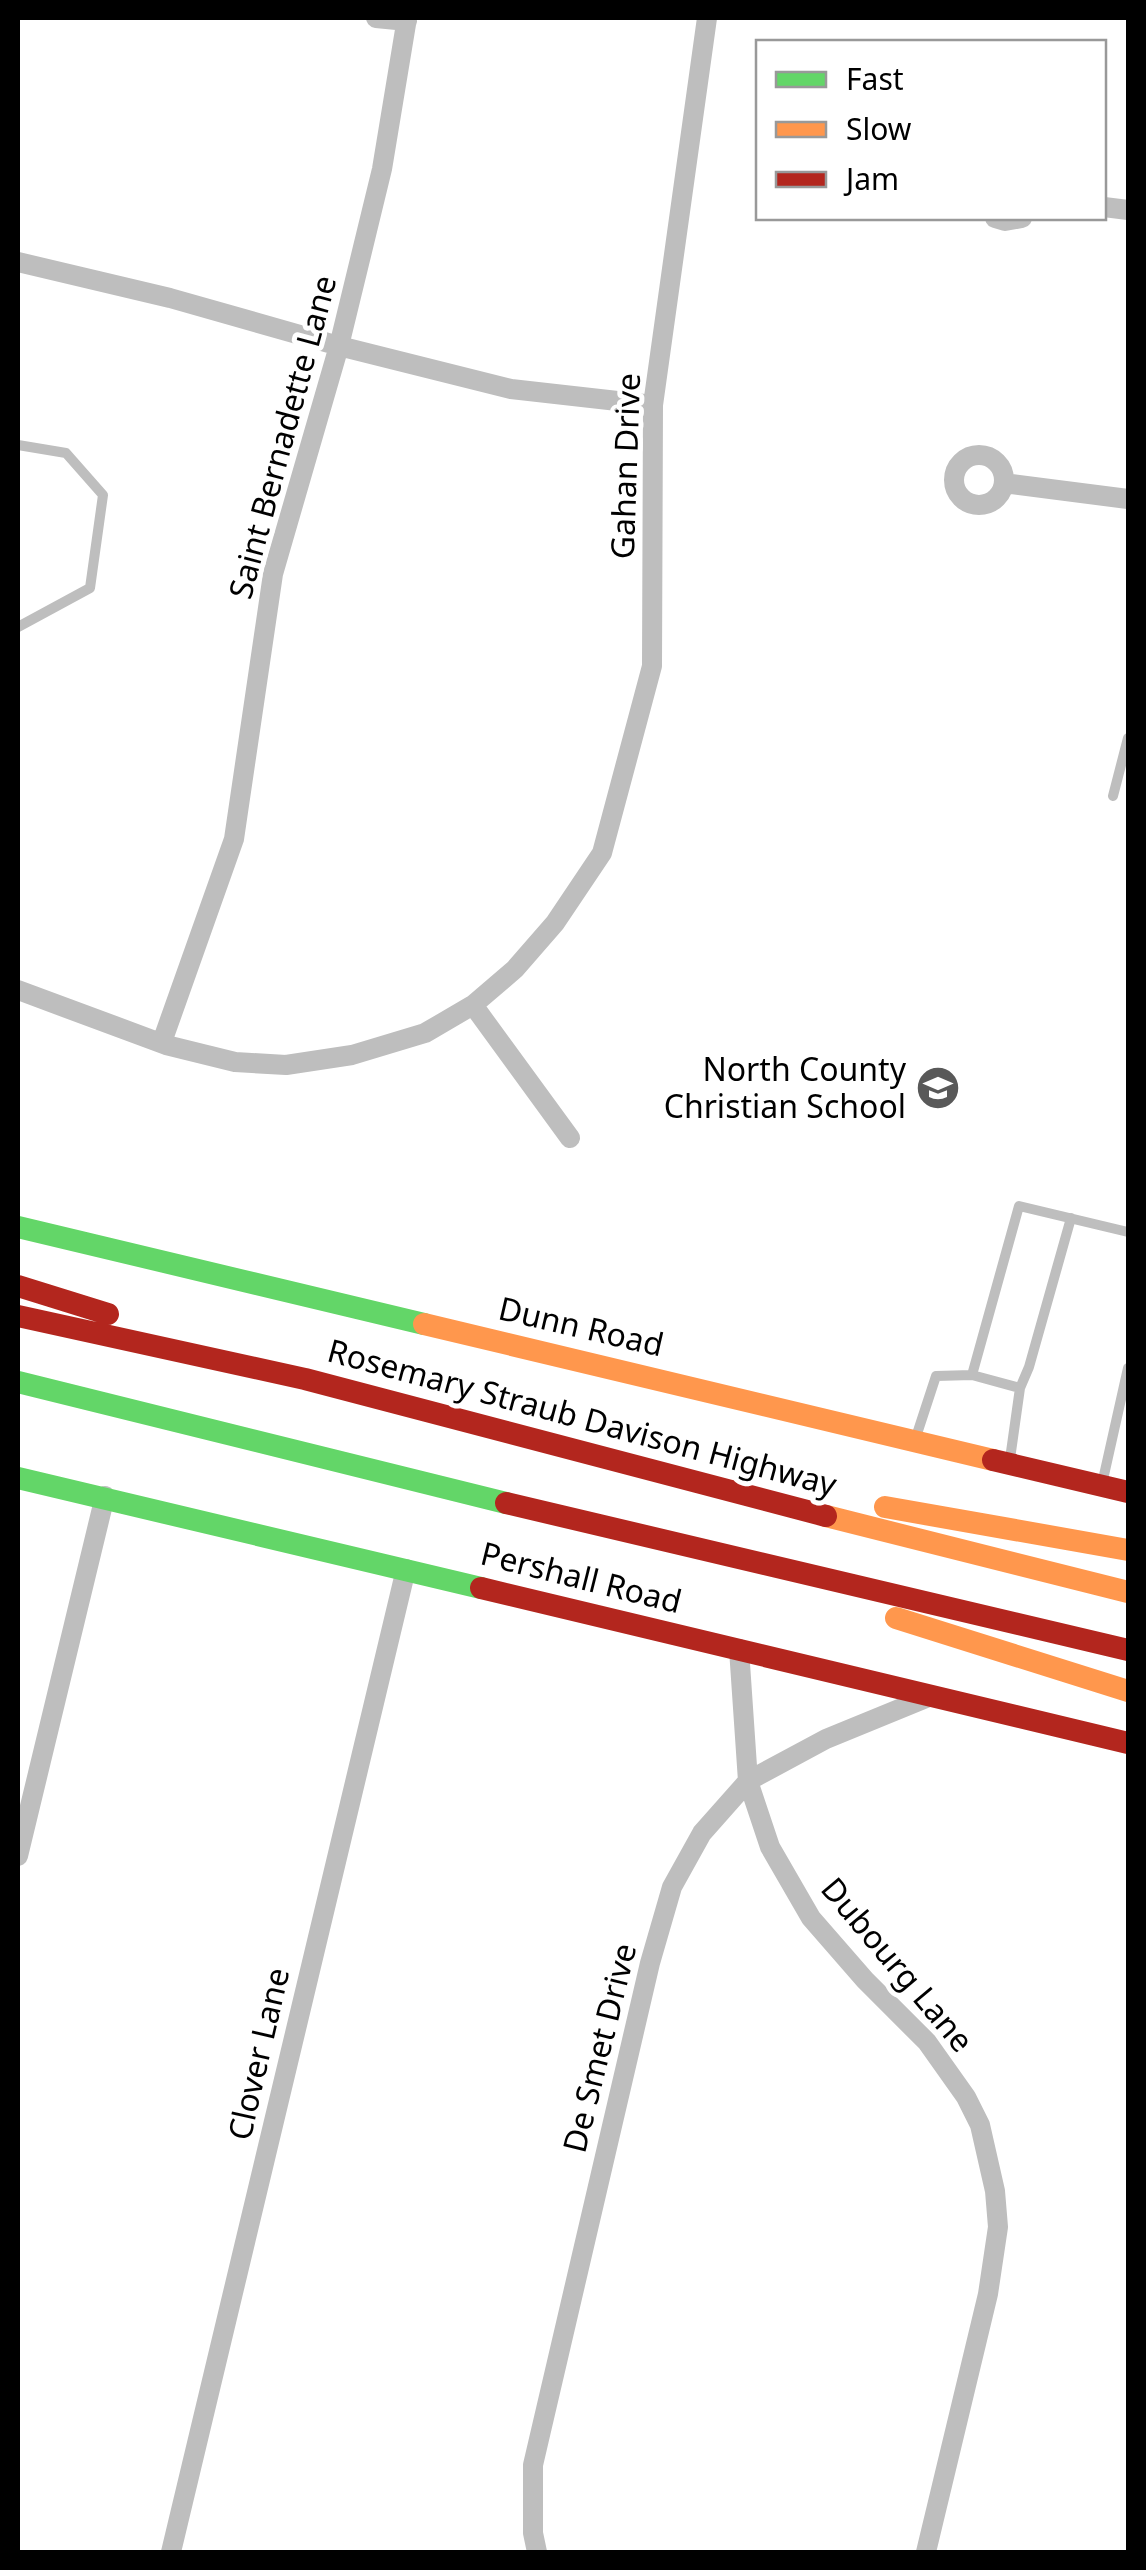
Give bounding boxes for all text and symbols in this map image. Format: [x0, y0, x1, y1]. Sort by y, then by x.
legend [756, 40, 1106, 220]
text: Fast [846, 58, 904, 99]
text: Slow [846, 108, 912, 149]
text: Jam [843, 158, 899, 199]
street label: Saint Bernadette Lane [218, 270, 345, 603]
street label: Gahan Drive [600, 372, 649, 560]
place label: North County Christian School [664, 1047, 907, 1127]
school or university icon: North County Christian School [915, 1065, 961, 1111]
street label: Dunn Road [495, 1286, 668, 1365]
street label: Rosemary Straub Davison Highway [323, 1328, 842, 1505]
street label: Pershall Road [477, 1531, 686, 1622]
street label: Dubourg Lane [812, 1868, 984, 2060]
street label: De Smet Drive [552, 1938, 645, 2157]
street label: Clover Lane [217, 1963, 298, 2144]

